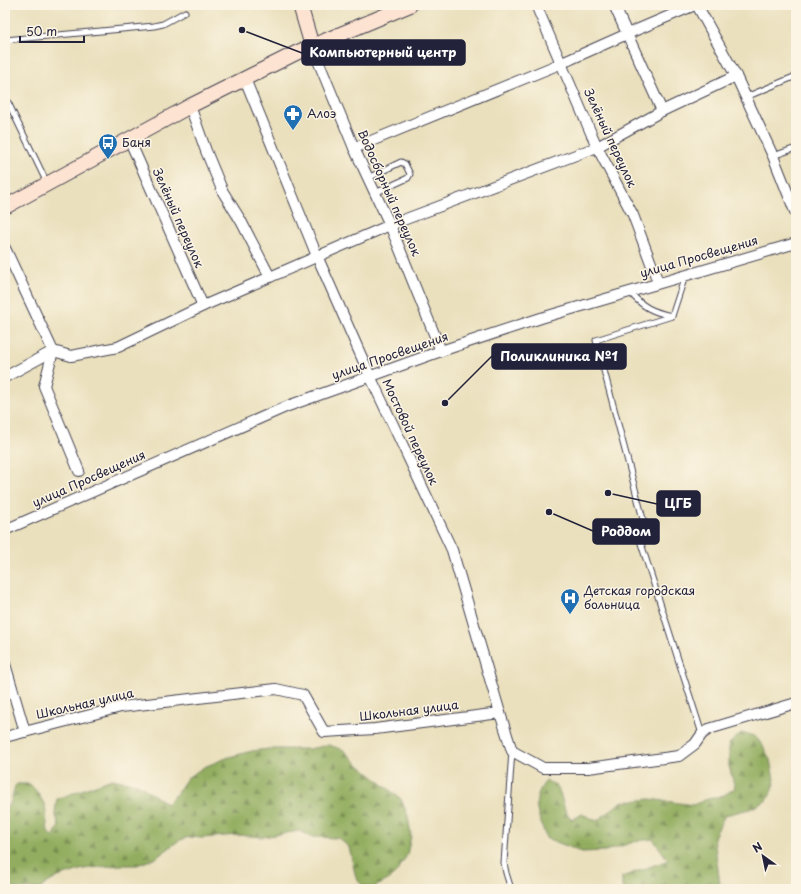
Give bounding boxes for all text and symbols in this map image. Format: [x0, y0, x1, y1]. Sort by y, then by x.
scale bar [20, 18, 84, 44]
text: 50 m [26, 22, 57, 40]
callout: Компьютерный центр [302, 40, 465, 65]
text: Компьютерный центр [310, 42, 456, 61]
street label: Зелёный переулок [580, 85, 642, 191]
pharmacy icon: Алоэ [282, 103, 304, 131]
place label: Алоэ [307, 104, 336, 122]
street label: Водосборный переулок [354, 127, 426, 259]
bus stop icon: Баня [97, 132, 119, 160]
place label: Баня [122, 133, 151, 151]
street label: Зелёный переулок [149, 165, 209, 271]
street label: улица Просвещения [638, 231, 760, 282]
street label: улица Просвещения [329, 327, 450, 383]
callout: Поликлиника №1 [492, 344, 626, 369]
text: Поликлиника №1 [500, 346, 618, 365]
street label: Мостовой переулок [378, 376, 444, 488]
street label: улица Просвещения [29, 445, 148, 511]
callout: ЦГБ [657, 491, 700, 516]
text: ЦГБ [664, 493, 692, 512]
callout: Роддом [593, 519, 659, 544]
text: Роддом [601, 521, 651, 540]
place label: Детская городская больница [583, 581, 695, 613]
hospital icon: Детская городская больница [559, 587, 581, 615]
street label: Школьная улица [34, 683, 136, 723]
street label: Школьная улица [358, 695, 460, 725]
north arrow [743, 836, 783, 876]
text: N [749, 838, 766, 857]

